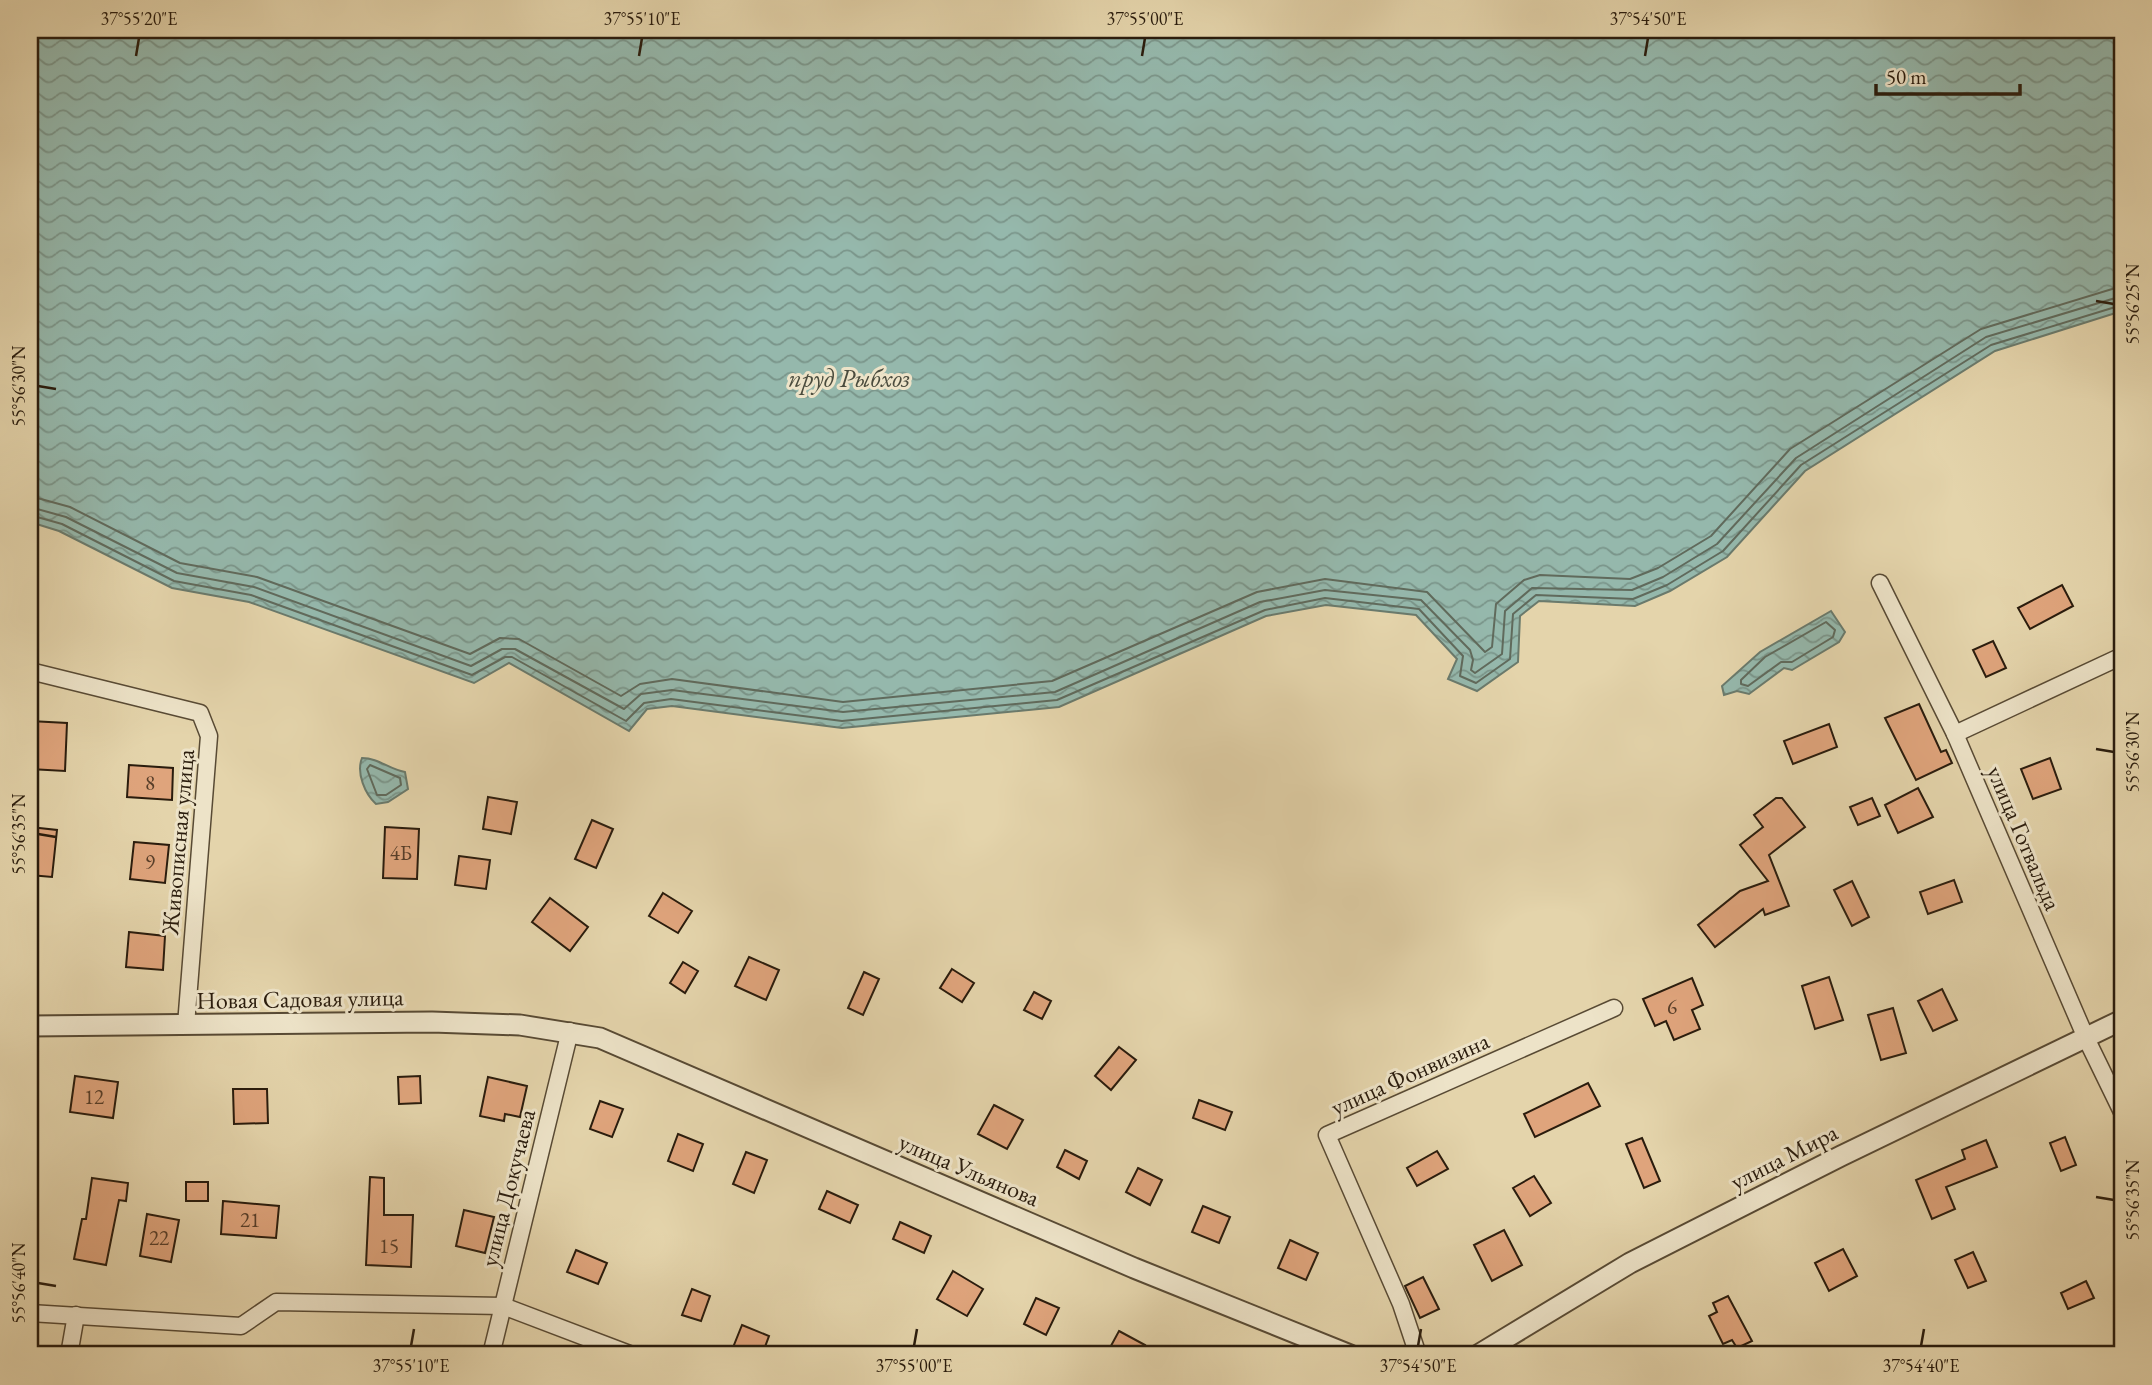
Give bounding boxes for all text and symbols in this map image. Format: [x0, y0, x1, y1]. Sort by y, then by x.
text: 37°55'20"E [101, 7, 177, 30]
text: 37°55'10"E [604, 7, 680, 30]
text: 37°55'00"E [1107, 7, 1183, 30]
text: 37°54'50"E [1610, 7, 1686, 30]
scale bar [1876, 52, 2019, 96]
text: 50 m [1886, 63, 1927, 90]
text: 55°56'25"N [2121, 263, 2144, 344]
text: 55°56'30"N [7, 345, 30, 426]
water label: пруд Рыбхоз [788, 361, 910, 395]
text: 55°56'30"N [2121, 711, 2144, 792]
street label: Живописная улица [154, 747, 201, 937]
street label: улица Готвальда [1980, 761, 2069, 915]
house number: 8 [145, 769, 155, 796]
text: 55°56'35"N [7, 793, 30, 874]
house number: 4Б [390, 839, 412, 866]
house number: 9 [145, 848, 155, 875]
street label: Новая Садовая улица [196, 981, 404, 1016]
house number: 6 [1667, 993, 1677, 1020]
street label: улица Фонвизина [1326, 1025, 1494, 1122]
house number: 12 [84, 1083, 104, 1110]
street label: улица Докучаева [473, 1106, 542, 1270]
street label: улица Мира [1725, 1116, 1843, 1197]
street label: улица Ульянова [894, 1126, 1045, 1213]
text: 55°56'35"N [2121, 1159, 2144, 1240]
house number: 21 [240, 1206, 260, 1233]
house number: 22 [149, 1224, 169, 1251]
house number: 15 [379, 1232, 399, 1259]
text: 55°56'40"N [7, 1242, 30, 1323]
text: 37°55'10"E [373, 1354, 449, 1377]
text: 37°55'00"E [876, 1354, 952, 1377]
text: 37°54'50"E [1380, 1354, 1456, 1377]
text: 37°54'40"E [1883, 1354, 1959, 1377]

